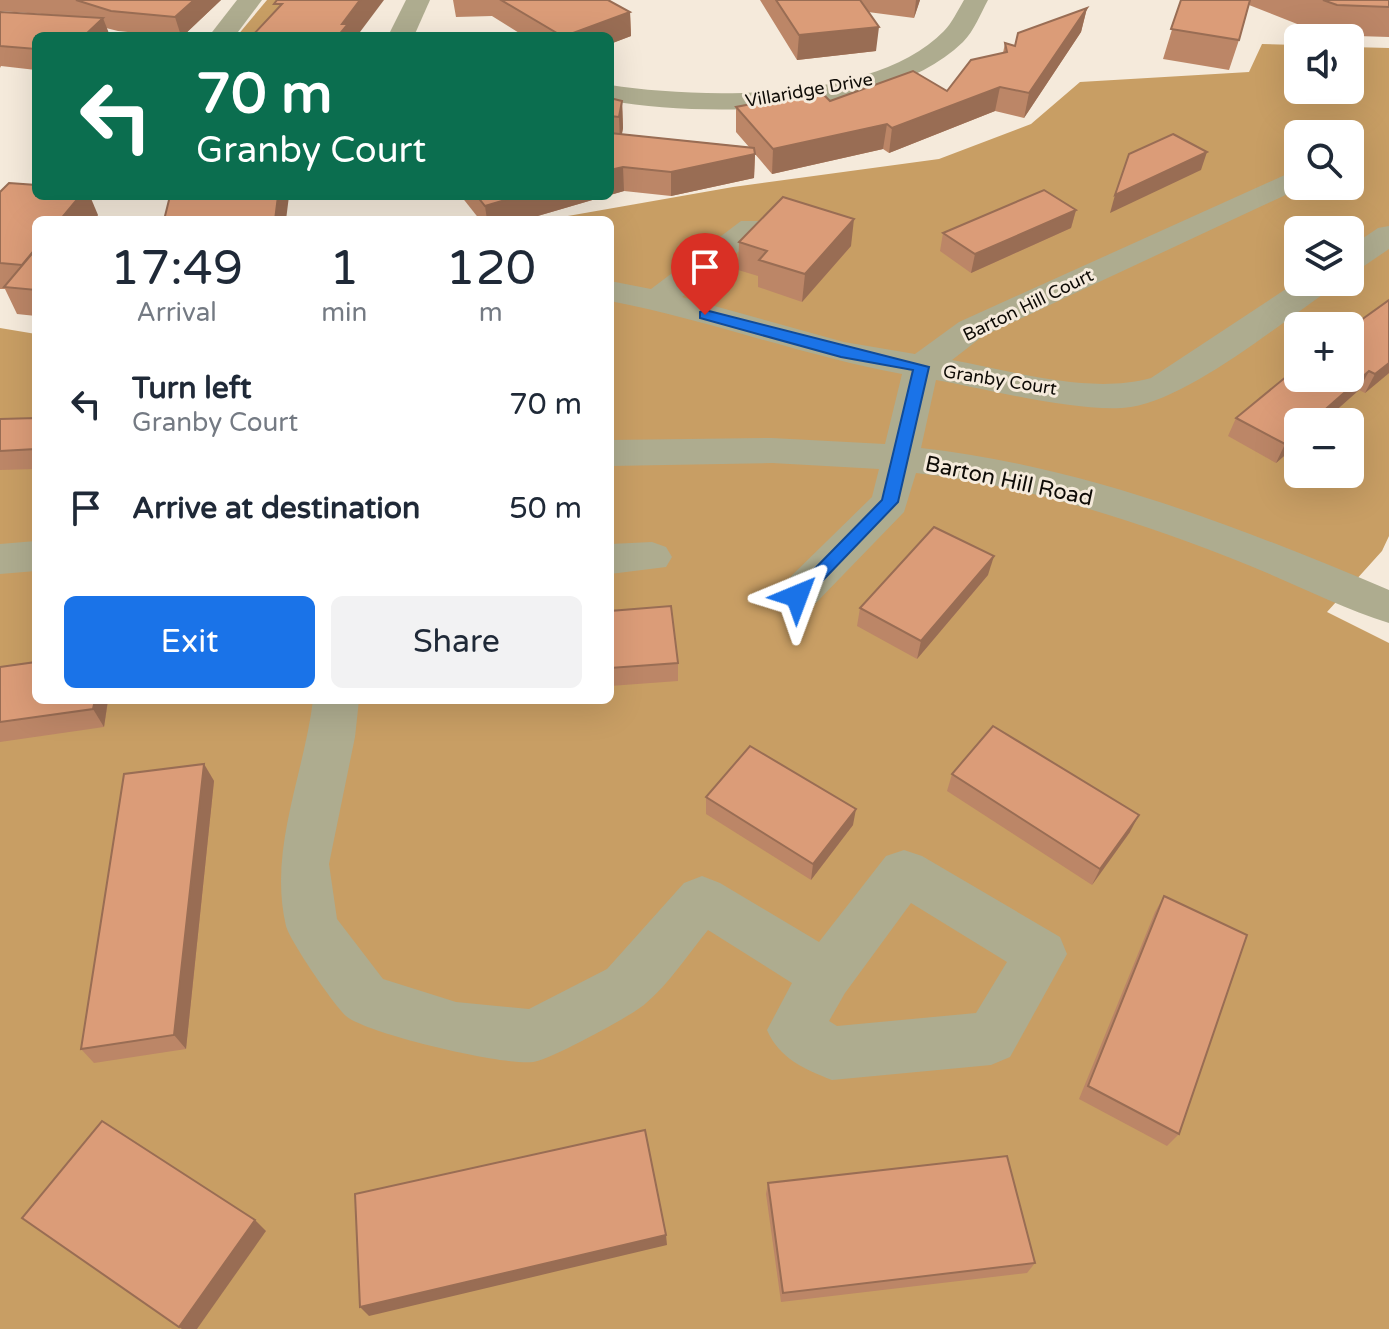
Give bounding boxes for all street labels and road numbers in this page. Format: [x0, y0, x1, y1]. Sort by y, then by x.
street label: Villaridge Drive [743, 68, 875, 112]
street label: Barton Hill Court [959, 264, 1097, 346]
street label: Granby Court [941, 360, 1059, 400]
street label: Barton Hill Road [923, 451, 1095, 511]

